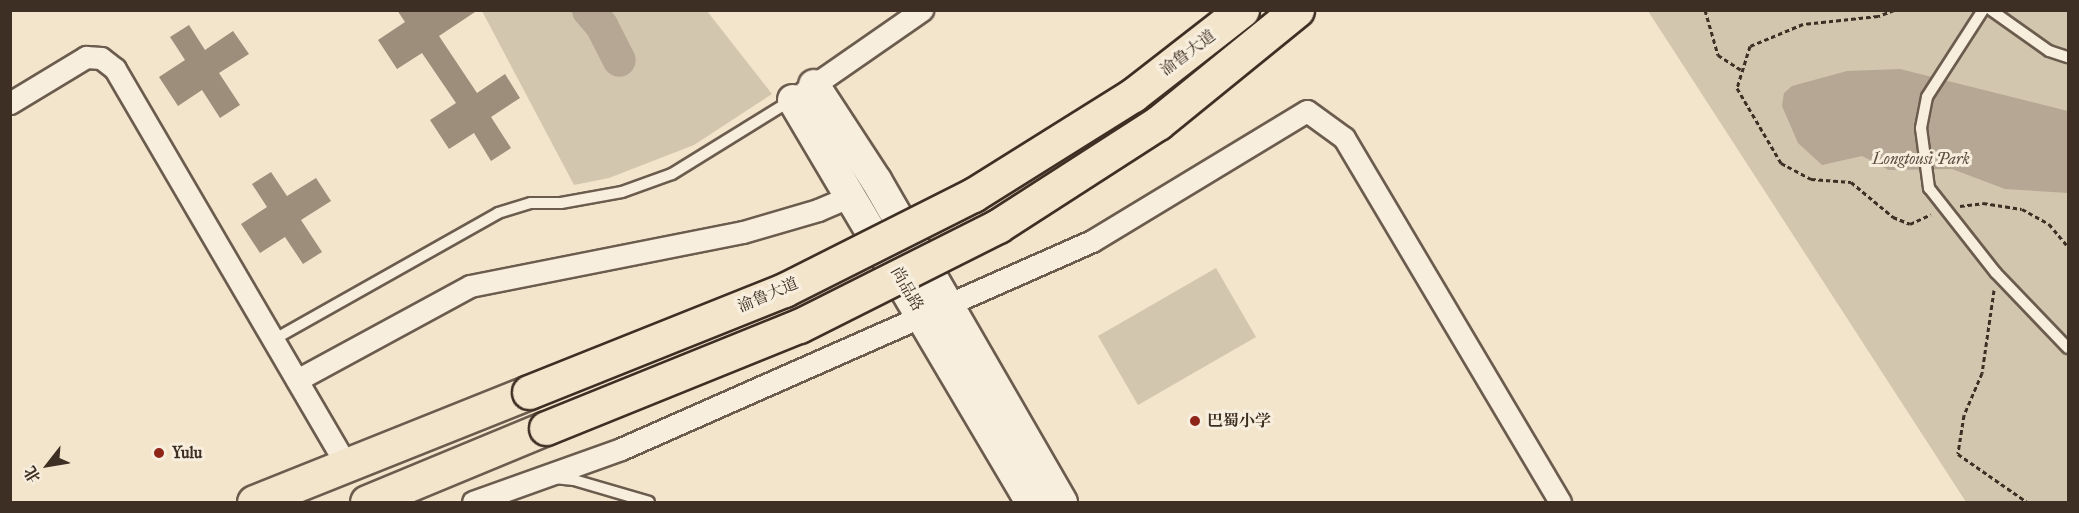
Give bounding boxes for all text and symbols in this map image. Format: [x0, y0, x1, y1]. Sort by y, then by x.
street label: 渝鲁大道 [1157, 26, 1219, 80]
park label: Longtousi Park [1872, 149, 1970, 169]
street label: 尚品路 [887, 263, 927, 315]
street label: 渝鲁大道 [735, 274, 801, 316]
place label: 巴蜀小学 [1207, 411, 1271, 431]
marker: 巴蜀小学 [1188, 414, 1202, 428]
north arrow [18, 435, 78, 495]
place label: Yulu [172, 443, 202, 463]
marker: Yulu [150, 444, 168, 462]
text: 北 [20, 463, 44, 486]

